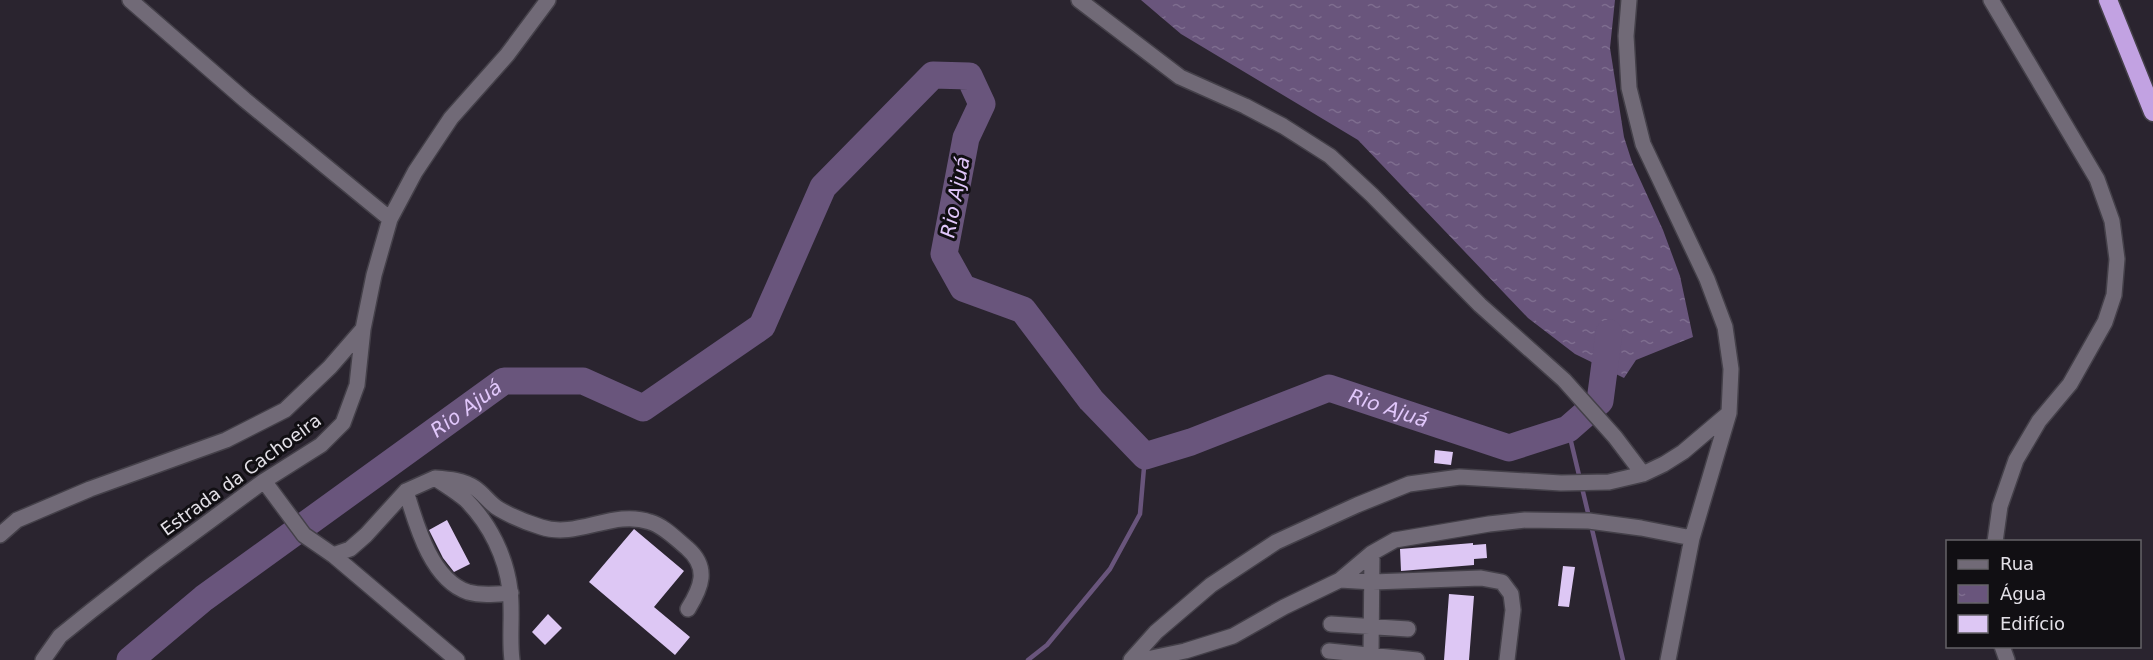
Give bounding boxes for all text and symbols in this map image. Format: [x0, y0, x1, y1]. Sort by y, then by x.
water label: Rio Ajuá [935, 154, 975, 240]
water label: Rio Ajuá [426, 375, 506, 442]
water label: Rio Ajuá [1346, 383, 1431, 432]
street label: Estrada da Cachoeira [156, 409, 325, 540]
legend [1946, 540, 2141, 648]
text: Rua [2000, 553, 2034, 574]
text: Água [2000, 583, 2046, 604]
text: Edifício [2000, 613, 2065, 634]

